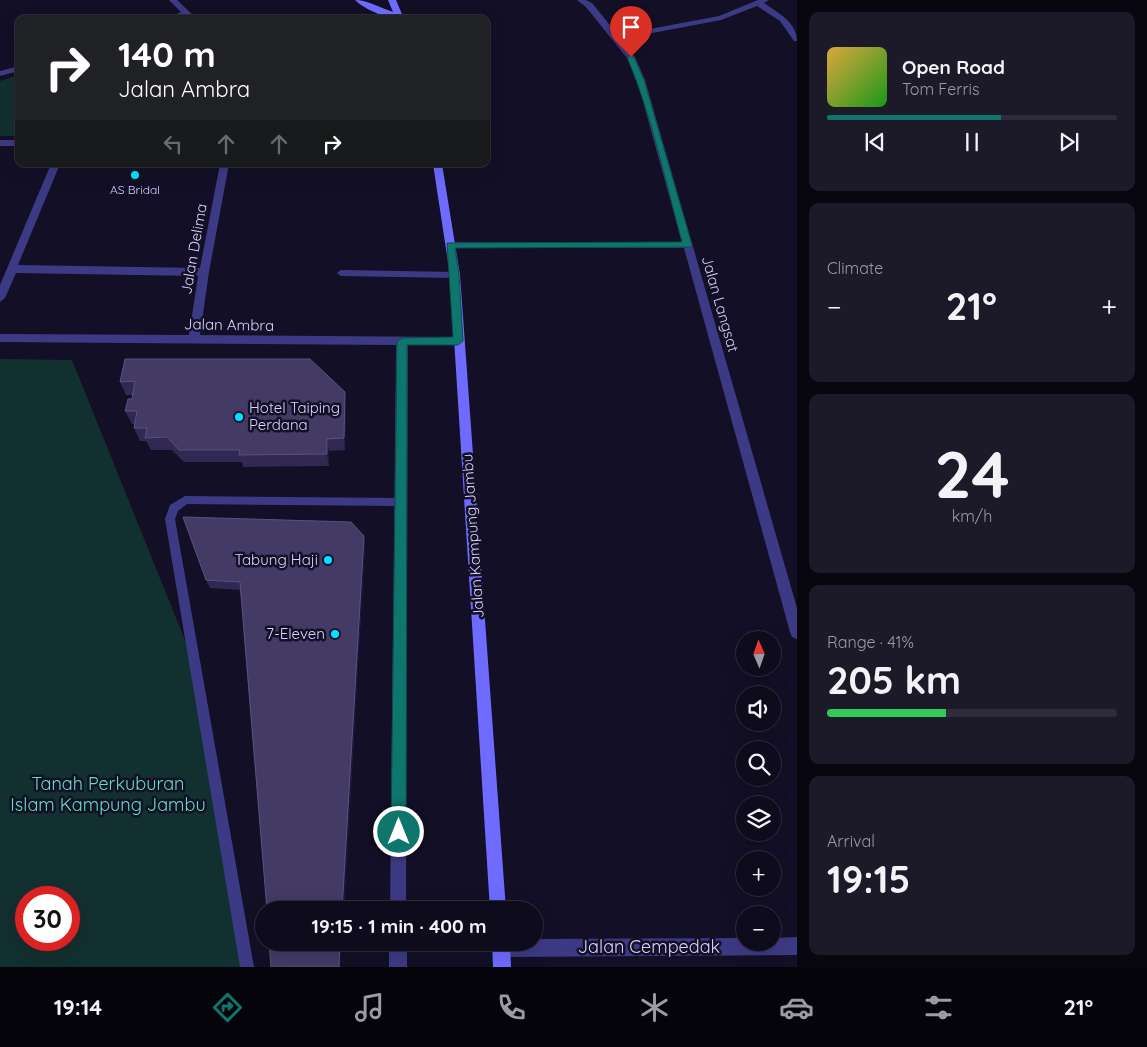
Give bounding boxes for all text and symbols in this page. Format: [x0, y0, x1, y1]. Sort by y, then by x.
pin [610, 6, 652, 57]
icon: arrive [617, 13, 645, 41]
text: 140 m [118, 32, 216, 76]
icon: right [35, 35, 100, 100]
text: Open Road [902, 55, 1005, 79]
text: Jalan Ambra [118, 75, 250, 103]
text: Tom Ferris [902, 79, 979, 99]
icon: previous [861, 128, 889, 156]
icon: pause [958, 128, 986, 156]
icon: next [1055, 128, 1083, 156]
icon: left [159, 130, 187, 158]
icon: ahead [212, 130, 240, 158]
icon: ahead [265, 130, 293, 158]
icon: right [318, 130, 346, 158]
marker: AS Bridal [129, 169, 141, 181]
place label: AS Bridal [110, 182, 160, 197]
street label: Jalan Delima [176, 202, 211, 296]
street label: Jalan Langsat [698, 254, 743, 354]
text: Climate [827, 258, 883, 278]
text: 21° [946, 282, 997, 330]
text: − [827, 289, 842, 324]
text: + [1101, 289, 1117, 324]
street label: Jalan Ambra [184, 314, 274, 335]
place label: Hotel Taiping Perdana [249, 398, 340, 434]
marker: Hotel Taiping Perdana [233, 411, 245, 423]
text: 24 [934, 433, 1010, 514]
street label: Jalan Kampung Jambu [457, 453, 488, 619]
text: km/h [952, 506, 992, 526]
place label: Tabung Haji [234, 550, 318, 569]
marker: Tabung Haji [322, 554, 334, 566]
place label: 7-Eleven [266, 624, 325, 643]
marker: 7-Eleven [329, 628, 341, 640]
north arrow [736, 631, 781, 676]
map controls [736, 631, 781, 951]
text: Range · 41% [827, 632, 914, 652]
text: 205 km [827, 656, 961, 704]
button: sound [736, 686, 781, 731]
button: search [736, 741, 781, 786]
park label: Tanah Perkuburan Islam Kampung Jambu [10, 772, 206, 816]
button: layers [736, 796, 781, 841]
position arrow [372, 805, 424, 857]
text: Arrival [827, 831, 875, 851]
button: + [736, 851, 781, 896]
text: 19:15 [827, 855, 910, 903]
speed limit sign: 30 [15, 886, 80, 951]
button: − [736, 906, 781, 951]
text: 19:15 · 1 min · 400 m [312, 914, 486, 938]
street label: Jalan Cempedak [578, 935, 720, 958]
icon: directions [210, 990, 245, 1025]
icon: music [352, 990, 387, 1025]
icon: phone [494, 990, 529, 1025]
icon: climate [637, 990, 672, 1025]
icon: car [779, 990, 814, 1025]
icon: filters [921, 990, 956, 1025]
text: 19:14 [54, 993, 102, 1021]
text: 21° [1064, 993, 1093, 1021]

